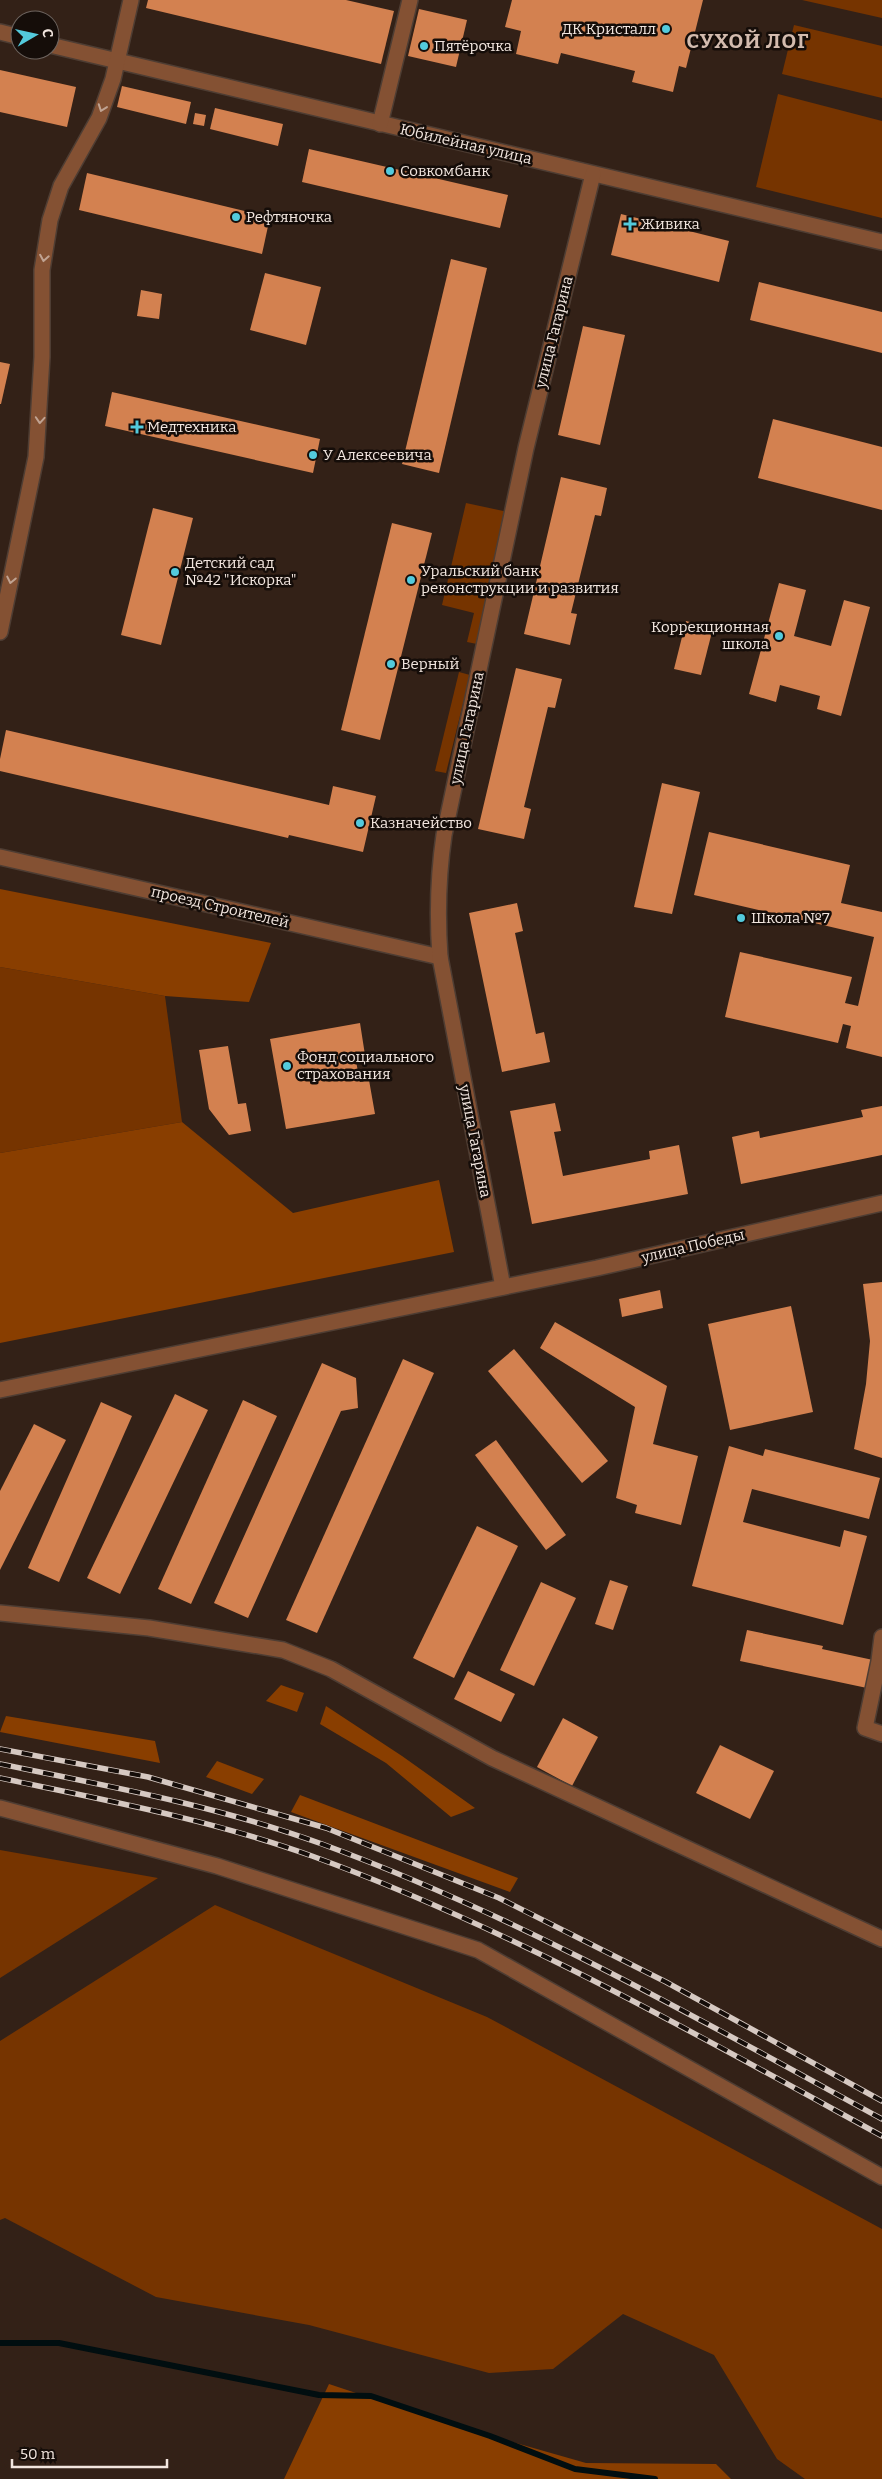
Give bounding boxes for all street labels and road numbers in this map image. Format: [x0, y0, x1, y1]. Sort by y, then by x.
street label: Юбилейная улица [398, 120, 534, 168]
street label: улица Гагарина [531, 274, 577, 391]
street label: улица Гагарина [446, 670, 488, 787]
street label: проезд Строителей [149, 882, 291, 932]
street label: улица Гагарина [455, 1082, 495, 1199]
street label: улица Победы [639, 1225, 746, 1267]

